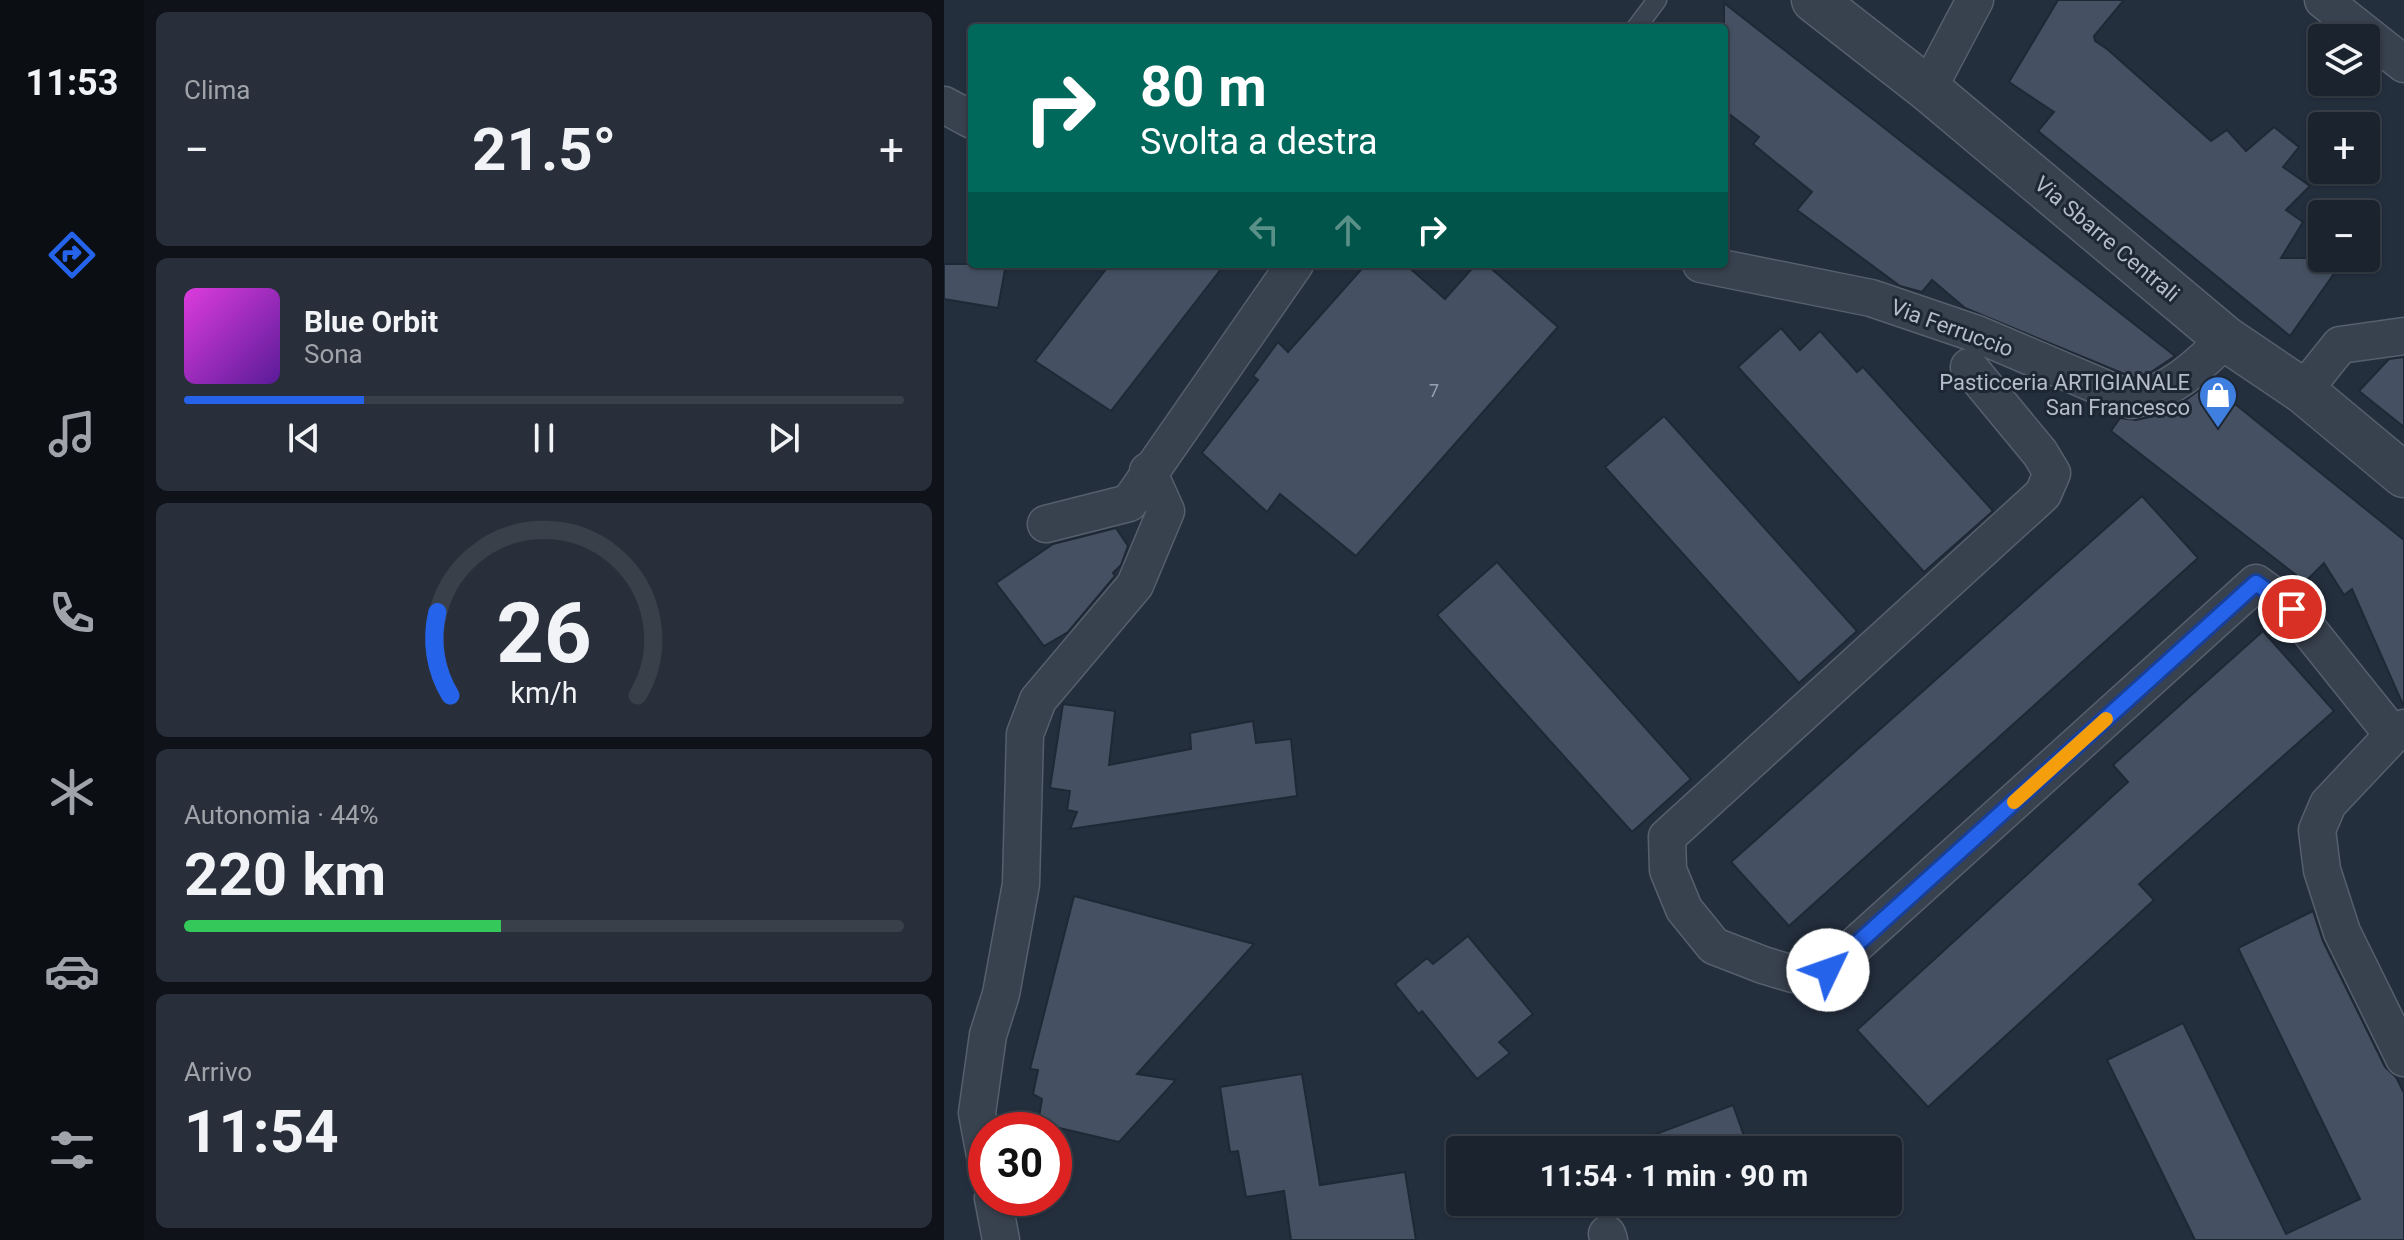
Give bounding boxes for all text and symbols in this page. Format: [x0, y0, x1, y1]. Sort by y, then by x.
map controls [2308, 24, 2380, 272]
button: layers [2308, 24, 2380, 96]
text: 80 m [1140, 54, 1267, 120]
icon: right [1008, 56, 1112, 160]
text: 11:53 [26, 62, 118, 104]
text: Clima [184, 75, 251, 105]
button: + [2308, 112, 2380, 184]
text: 21.5° [472, 114, 616, 185]
text: Svolta a destra [1140, 121, 1377, 163]
text: − [184, 124, 209, 176]
text: + [879, 124, 904, 176]
street label: Via Sbarre Centrali [2030, 171, 2184, 307]
button: − [2308, 200, 2380, 272]
icon: left [1242, 208, 1286, 252]
icon: ahead [1326, 208, 1370, 252]
icon: right [1410, 208, 1454, 252]
icon: directions [44, 227, 100, 283]
street label: Via Ferruccio [1887, 294, 2017, 362]
text: Blue Orbit [304, 304, 438, 339]
text: Sona [304, 339, 363, 369]
place label: Pasticceria ARTIGIANALE San Francesco [1939, 370, 2190, 420]
shop icon: Pasticceria ARTIGIANALE San Francesco [2197, 374, 2239, 429]
house number: 7 [1429, 380, 1439, 401]
icon: music [44, 406, 100, 462]
icon: previous [282, 416, 326, 460]
icon: pause [522, 416, 566, 460]
icon: next [762, 416, 806, 460]
pin [2258, 575, 2326, 643]
icon: phone [44, 585, 100, 641]
text: 26 [496, 585, 592, 682]
icon: arrive [2270, 587, 2314, 631]
text: km/h [510, 676, 578, 710]
icon: climate [44, 764, 100, 820]
text: Autonomia · 44% [184, 800, 379, 830]
text: 220 km [184, 839, 386, 910]
position arrow [1786, 928, 1870, 1012]
icon: car [44, 943, 100, 999]
text: Arrivo [184, 1057, 252, 1087]
text: 11:54 [184, 1096, 339, 1167]
speed limit sign: 30 [968, 1112, 1072, 1216]
icon: filters [44, 1122, 100, 1178]
text: 11:54 · 1 min · 90 m [1540, 1158, 1808, 1193]

